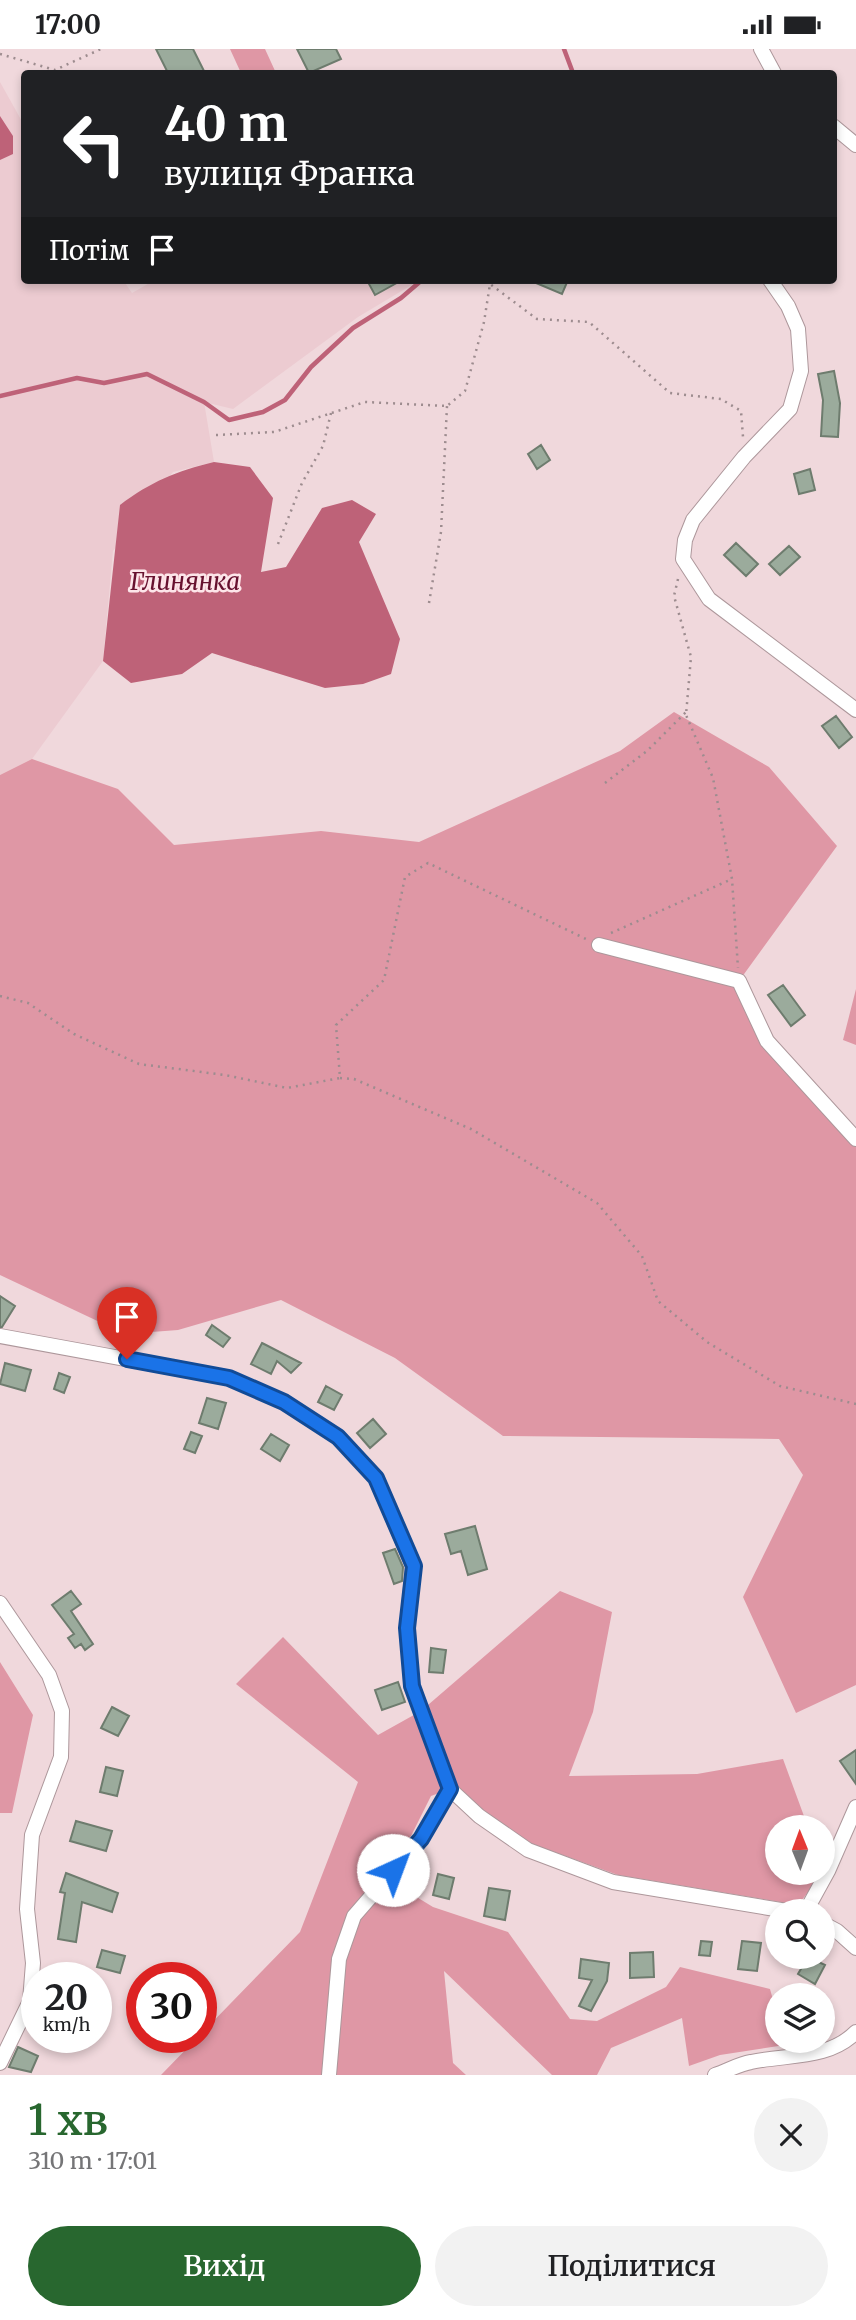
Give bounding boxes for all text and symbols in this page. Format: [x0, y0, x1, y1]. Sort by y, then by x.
text: 17:00 [35, 8, 101, 41]
text: 40 m [164, 93, 288, 154]
icon: left [49, 98, 140, 189]
text: вулиця Франка [164, 154, 415, 194]
icon: arrive [143, 231, 181, 269]
text: Потім [49, 234, 129, 267]
water label: Глинянка [130, 566, 240, 597]
pin [97, 1287, 157, 1359]
icon: arrive [108, 1298, 146, 1336]
north arrow [765, 1815, 835, 1885]
map controls [765, 1815, 835, 2053]
position arrow [356, 1833, 430, 1907]
button: search [765, 1899, 835, 1969]
speed limit sign: 30 [126, 1962, 217, 2053]
text: 20 [45, 1976, 88, 2020]
button: layers [765, 1983, 835, 2053]
text: km/h [43, 2013, 90, 2036]
text: 1 хв [28, 2094, 108, 2146]
button: close [754, 2098, 828, 2172]
text: 310 m · 17:01 [28, 2146, 157, 2175]
button: Вихід [28, 2226, 421, 2306]
button: Поділитися [435, 2226, 828, 2306]

